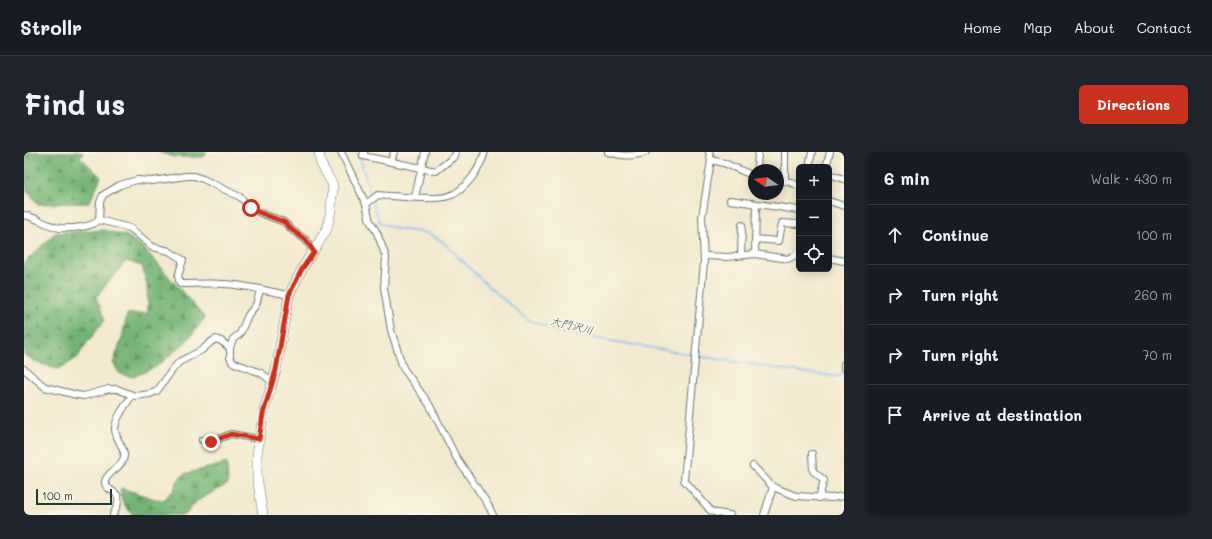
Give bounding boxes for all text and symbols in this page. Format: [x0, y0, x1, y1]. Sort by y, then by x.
text: Strollr [20, 15, 82, 40]
text: Home [963, 18, 1001, 37]
text: Map [1023, 18, 1052, 37]
text: About [1074, 18, 1115, 37]
text: Contact [1137, 18, 1192, 37]
button: Directions [1079, 85, 1188, 124]
text: Find us [24, 86, 125, 122]
north arrow [748, 164, 784, 200]
map controls [796, 164, 832, 272]
button: + [796, 164, 832, 200]
text: 6 min [884, 167, 929, 189]
text: Walk · 430 m [1091, 170, 1172, 187]
route start [242, 199, 260, 217]
button: − [796, 200, 832, 236]
icon: ahead [884, 224, 906, 246]
text: Continue [922, 225, 989, 245]
text: 100 m [1136, 226, 1172, 243]
button: locate [796, 236, 832, 272]
icon: right [884, 284, 906, 306]
text: Turn right [922, 285, 999, 305]
text: 260 m [1134, 286, 1172, 303]
water label: 大門沢川 [549, 312, 595, 338]
icon: right [884, 344, 906, 366]
text: Turn right [922, 345, 999, 365]
text: 70 m [1142, 346, 1172, 363]
icon: arrive [884, 404, 906, 426]
text: Arrive at destination [922, 405, 1082, 425]
route end [202, 433, 220, 451]
scale bar [36, 487, 112, 506]
text: 100 m [42, 488, 73, 503]

